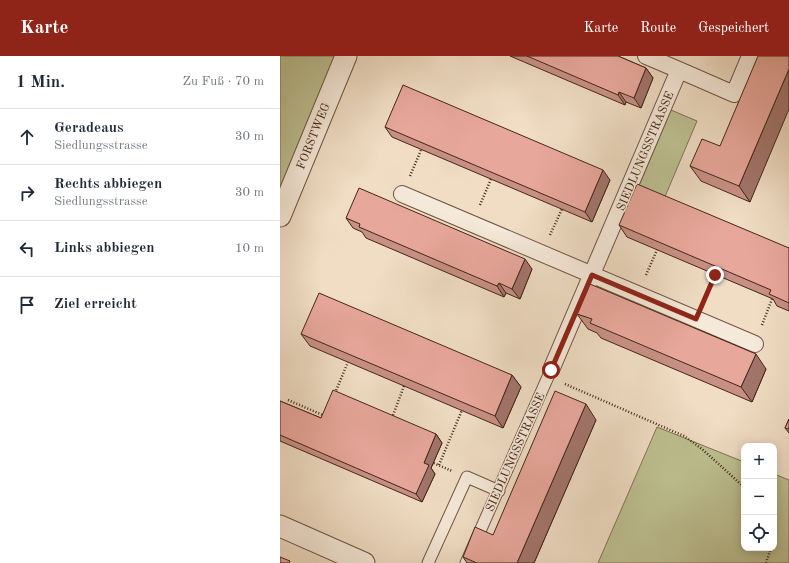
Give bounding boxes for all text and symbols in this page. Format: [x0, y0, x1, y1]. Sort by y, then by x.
text: Karte [20, 19, 68, 38]
text: Karte [584, 21, 618, 35]
text: Route [640, 21, 676, 35]
text: Gespeichert [698, 21, 769, 35]
text: 1 Min. [16, 74, 65, 91]
text: Zu Fuß · 70 m [182, 75, 264, 88]
street label: SIEDLUNGSSTRASSE [615, 90, 677, 213]
street label: FORSTWEG [295, 101, 333, 171]
text: Geradeaus [54, 121, 123, 136]
icon: ahead [16, 126, 38, 148]
text: 30 m [235, 130, 264, 143]
text: Siedlungsstrasse [54, 139, 148, 152]
text: Rechts abbiegen [54, 177, 162, 192]
icon: right [16, 182, 38, 204]
text: 30 m [235, 186, 264, 199]
text: Siedlungsstrasse [54, 195, 148, 208]
icon: left [16, 238, 38, 260]
text: Links abbiegen [54, 241, 155, 256]
text: 10 m [235, 242, 264, 255]
route end [706, 266, 724, 284]
icon: arrive [16, 294, 38, 316]
text: Ziel erreicht [54, 297, 137, 312]
route start [542, 361, 560, 379]
street label: SIEDLUNGSSTRASSE [484, 391, 548, 514]
map controls [741, 443, 777, 551]
button: + [741, 443, 777, 479]
button: − [741, 479, 777, 515]
button: locate [741, 515, 777, 551]

